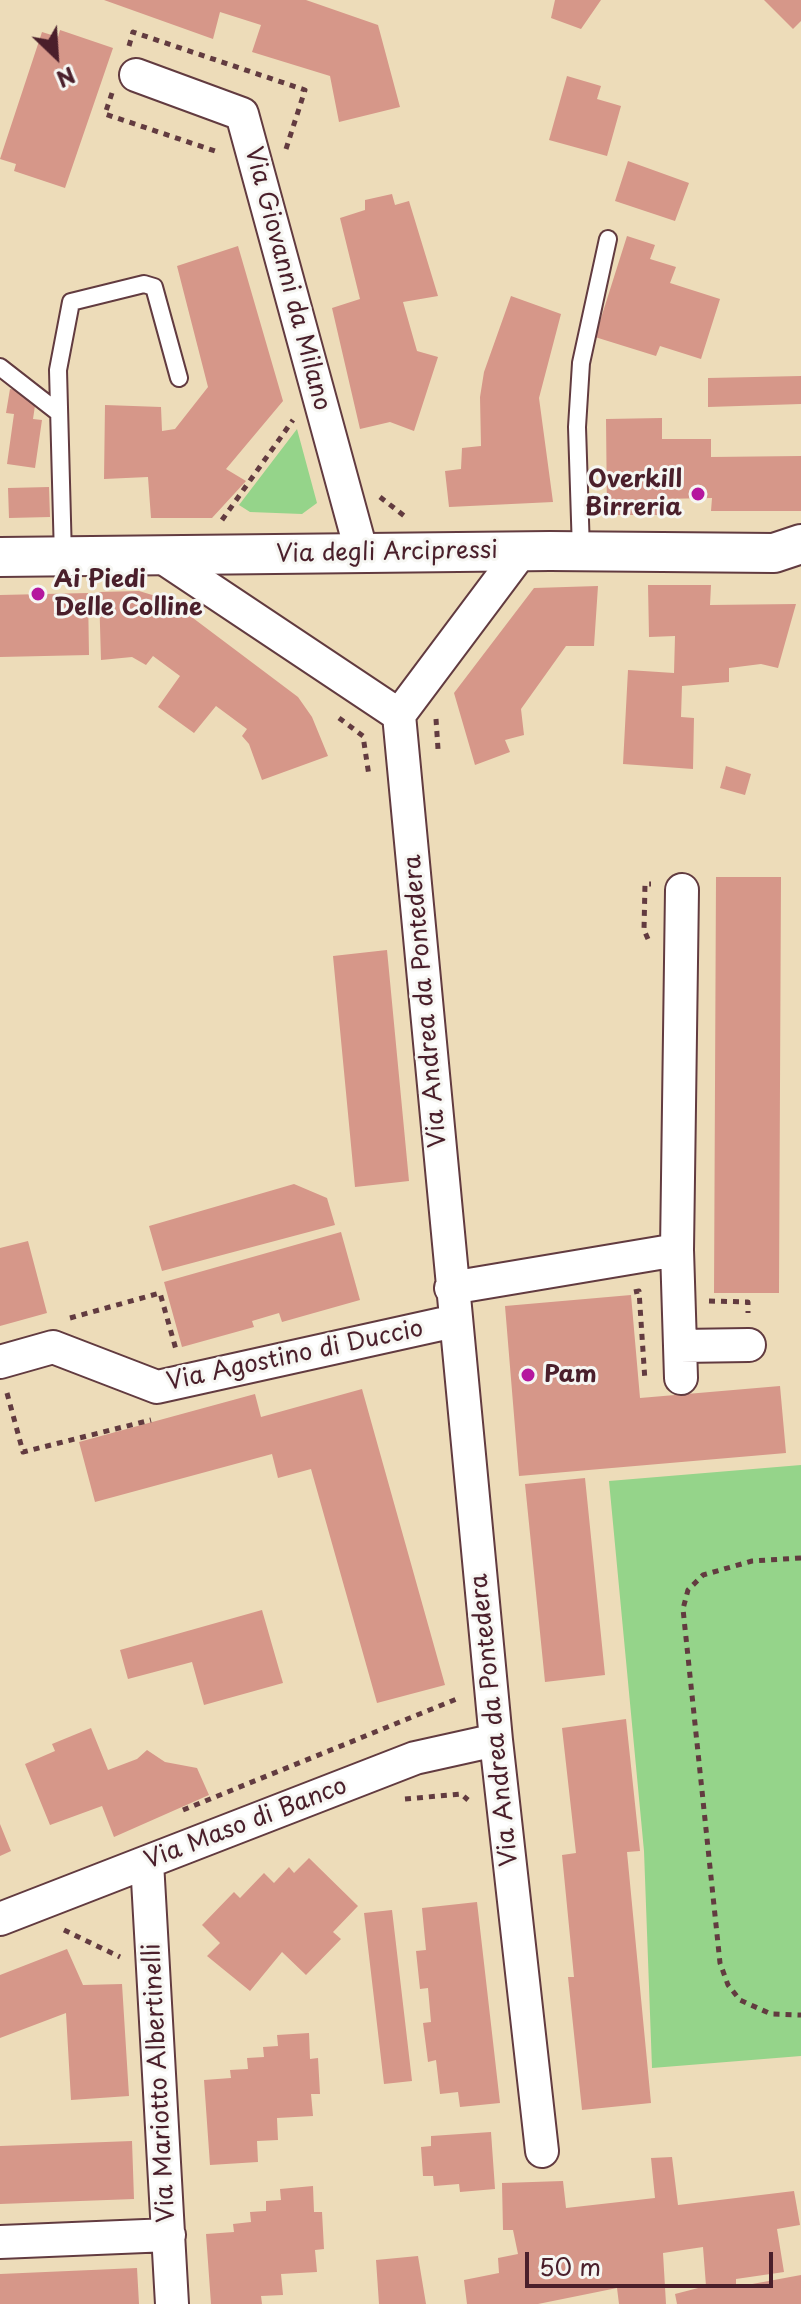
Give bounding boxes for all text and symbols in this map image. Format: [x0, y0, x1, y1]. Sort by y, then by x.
north arrow [16, 16, 96, 96]
text: N [51, 60, 81, 97]
street label: Via Giovanni da Milano [238, 144, 336, 414]
place label: Overkill Birreria [585, 466, 682, 522]
marker: Overkill Birreria [689, 485, 707, 503]
street label: Via degli Arcipressi [276, 537, 498, 569]
place label: Ai Piedi Delle Colline [54, 566, 202, 622]
marker: Ai Piedi Delle Colline [29, 585, 47, 603]
street label: Via Andrea da Pontedera [399, 853, 453, 1149]
street label: Via Agostino di Duccio [164, 1315, 426, 1397]
place label: Pam [544, 1361, 597, 1389]
marker: Pam [519, 1366, 537, 1384]
street label: Via Andrea da Pontedera [465, 1572, 525, 1868]
street label: Via Maso di Banco [141, 1772, 351, 1876]
street label: Via Mariotto Albertinelli [138, 1943, 182, 2223]
scale bar [529, 2236, 777, 2286]
text: 50 m [539, 2248, 601, 2284]

